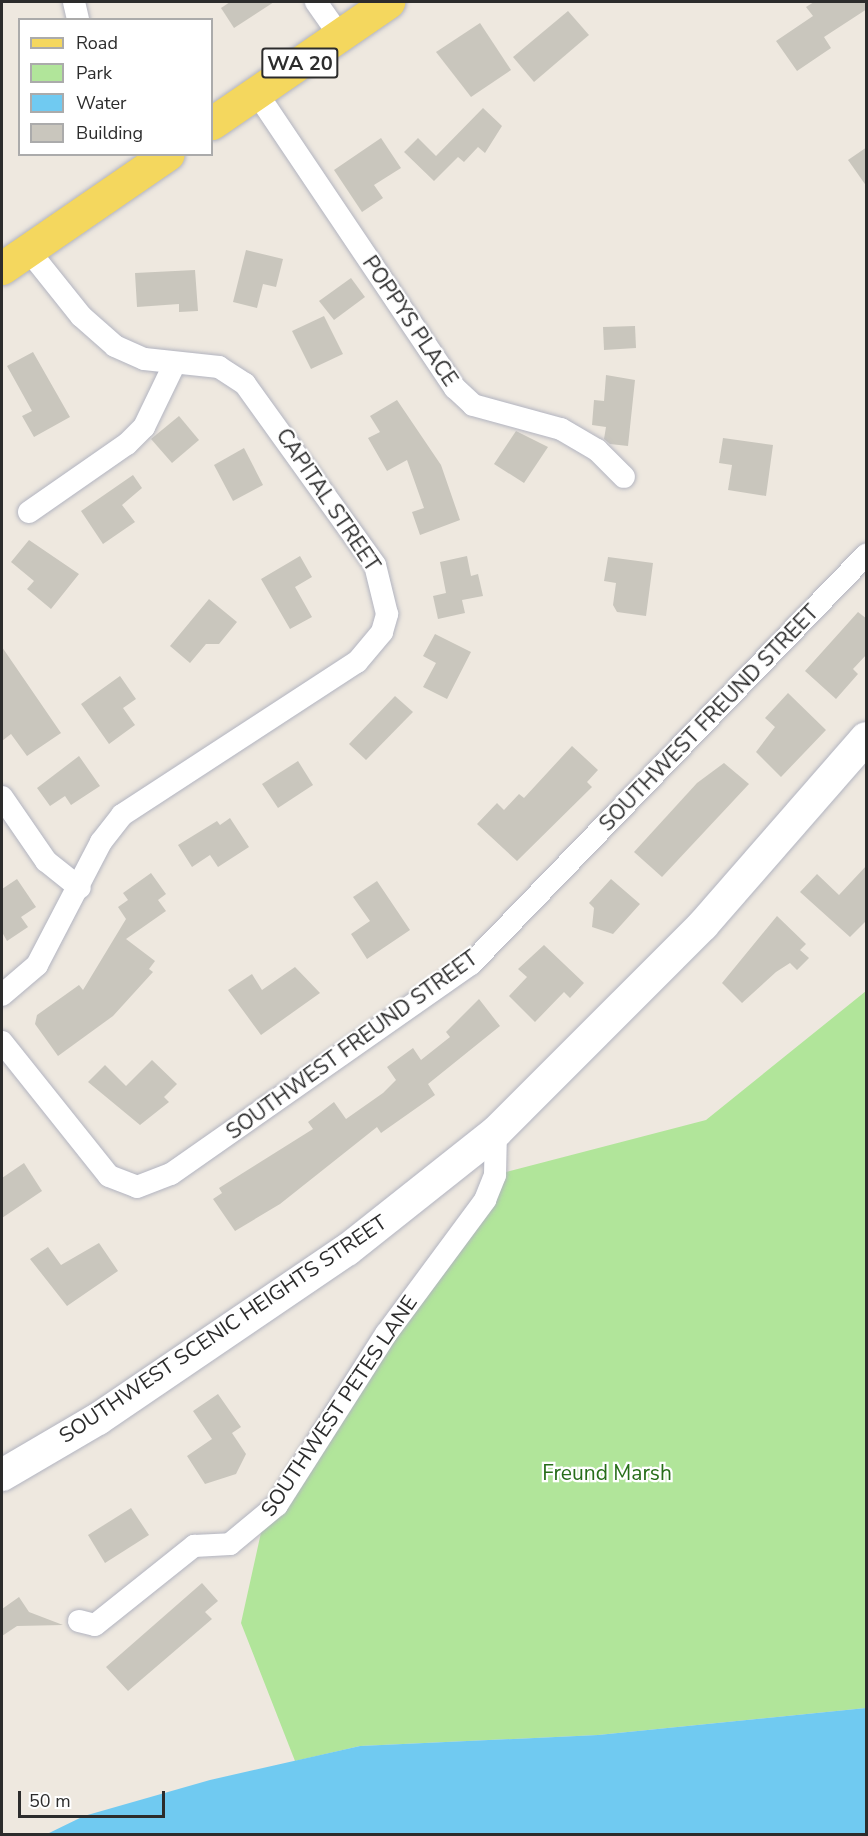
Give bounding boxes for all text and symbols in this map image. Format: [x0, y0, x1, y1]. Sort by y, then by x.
legend [18, 18, 213, 156]
text: Road [76, 31, 118, 55]
road number: WA 20 [261, 46, 339, 80]
text: Park [76, 61, 112, 85]
text: Water [76, 91, 127, 115]
text: Building [76, 121, 143, 145]
street label: POPPYS PLACE [357, 251, 463, 391]
street label: CAPITAL STREET [271, 424, 385, 576]
street label: SOUTHWEST FREUND STREET [594, 600, 824, 836]
street label: SOUTHWEST FREUND STREET [221, 945, 483, 1145]
street label: SOUTHWEST SCENIC HEIGHTS STREET [54, 1210, 392, 1448]
street label: SOUTHWEST PETES LANE [256, 1291, 422, 1521]
park label: Freund Marsh [542, 1460, 672, 1486]
scale bar [21, 1779, 168, 1817]
text: 50 m [29, 1789, 71, 1813]

